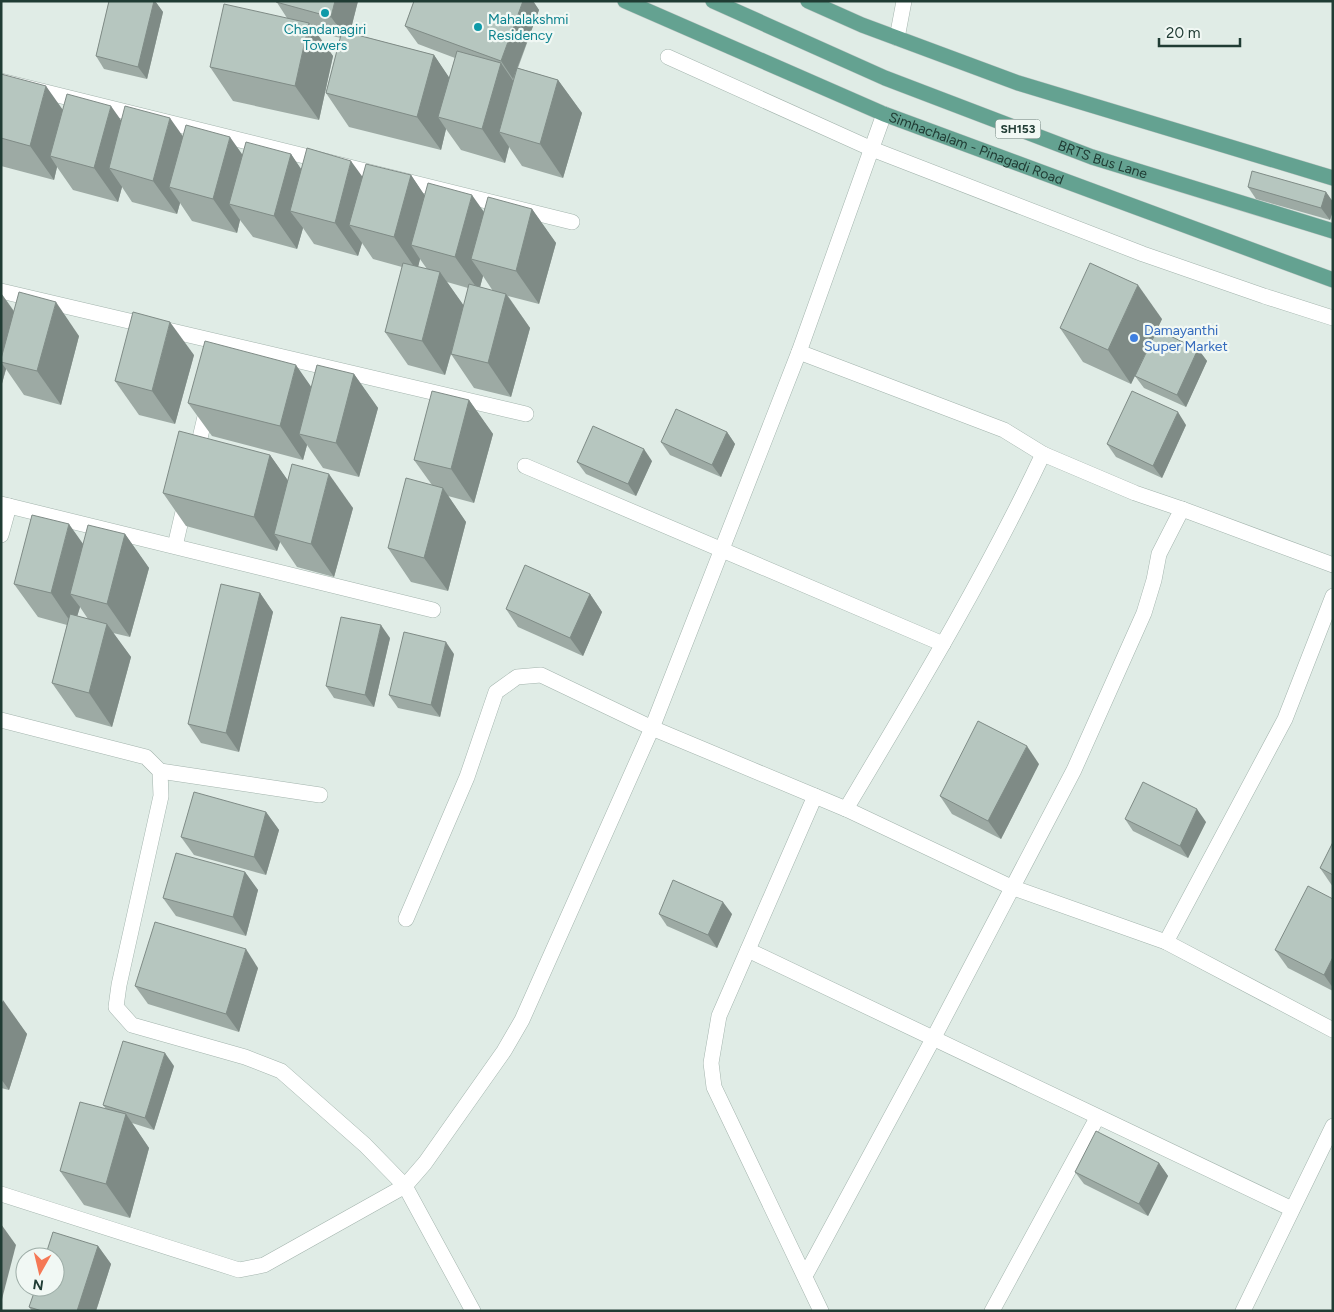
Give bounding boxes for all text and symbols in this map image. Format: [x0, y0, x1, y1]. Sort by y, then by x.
marker: Chandanagiri Towers [319, 7, 331, 19]
place label: Mahalakshmi Residency [488, 11, 568, 44]
scale bar [1159, 15, 1240, 47]
place label: Chandanagiri Towers [284, 21, 366, 54]
marker: Mahalakshmi Residency [472, 21, 484, 33]
text: 20 m [1166, 24, 1200, 42]
street label: Simhachalam - Pinagadi Road [886, 109, 1066, 189]
road number: SH153 [996, 120, 1040, 138]
street label: BRTS Bus Lane [1055, 137, 1150, 183]
place label: Damayanthi Super Market [1144, 322, 1228, 355]
marker: Damayanthi Super Market [1128, 332, 1140, 344]
north arrow [15, 1247, 65, 1297]
text: N [32, 1275, 45, 1294]

